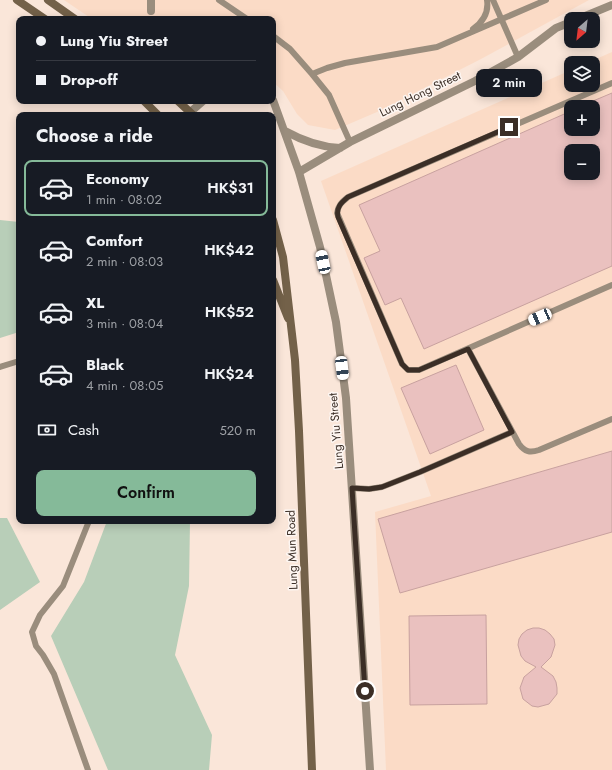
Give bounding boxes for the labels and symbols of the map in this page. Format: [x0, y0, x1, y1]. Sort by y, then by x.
north arrow [564, 12, 600, 48]
street label: Lung Hong Street [376, 66, 464, 122]
callout: 2 min [476, 69, 542, 97]
route end [500, 118, 518, 136]
car [315, 249, 331, 275]
car [527, 307, 553, 327]
car [335, 355, 349, 381]
street label: Lung Yiu Street [324, 392, 348, 470]
street label: Lung Mun Road [282, 510, 302, 590]
route start [356, 682, 374, 700]

